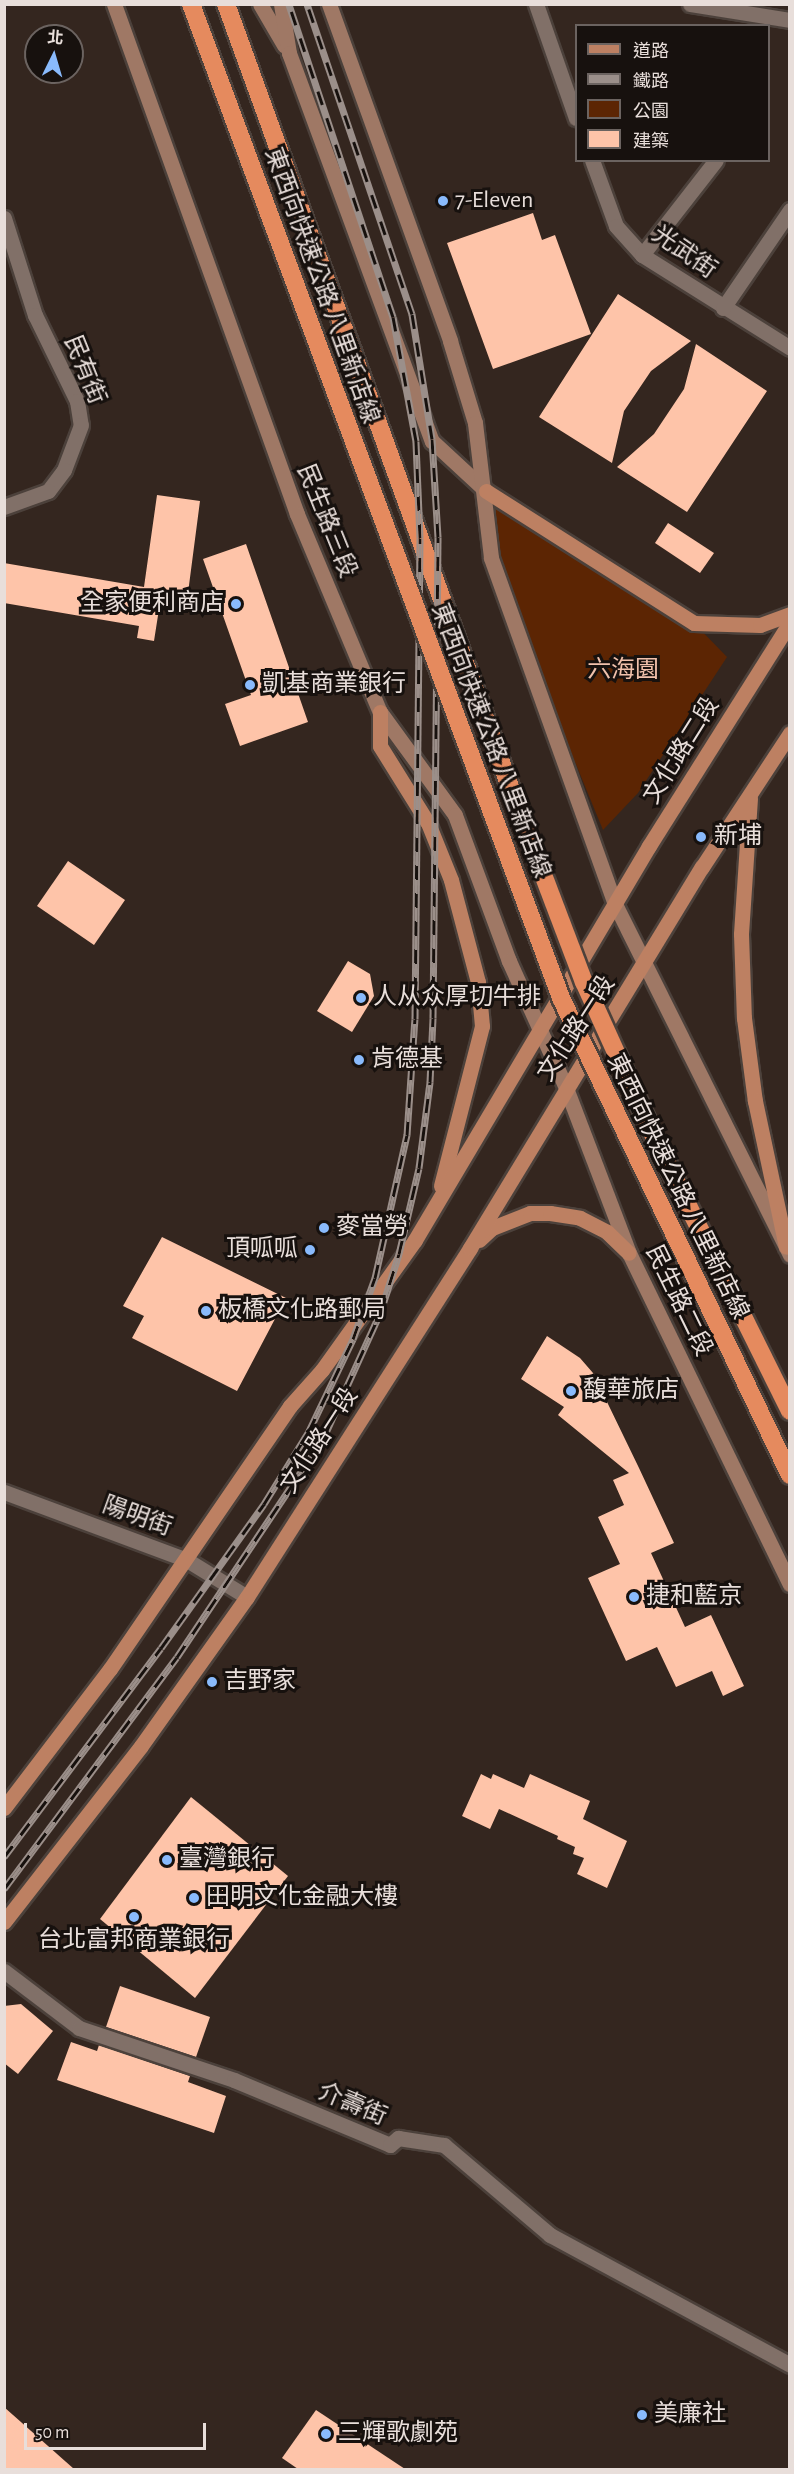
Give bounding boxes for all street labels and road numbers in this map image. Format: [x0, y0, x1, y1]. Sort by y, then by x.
street label: 東西向快速公路 八里新店線 [258, 144, 384, 428]
street label: 光武街 [646, 221, 722, 285]
street label: 民有街 [57, 331, 111, 409]
street label: 民生路三段 [290, 460, 362, 582]
street label: 東西向快速公路 八里新店線 [424, 600, 556, 882]
street label: 文化路二段 [638, 692, 726, 810]
street label: 文化路一段 [532, 971, 622, 1087]
street label: 東西向快速公路 八里新店線 [600, 1049, 754, 1325]
street label: 民生路二段 [639, 1241, 717, 1361]
street label: 文化路一段 [275, 1383, 365, 1499]
street label: 陽明街 [98, 1491, 176, 1543]
street label: 介壽街 [313, 2078, 391, 2132]

